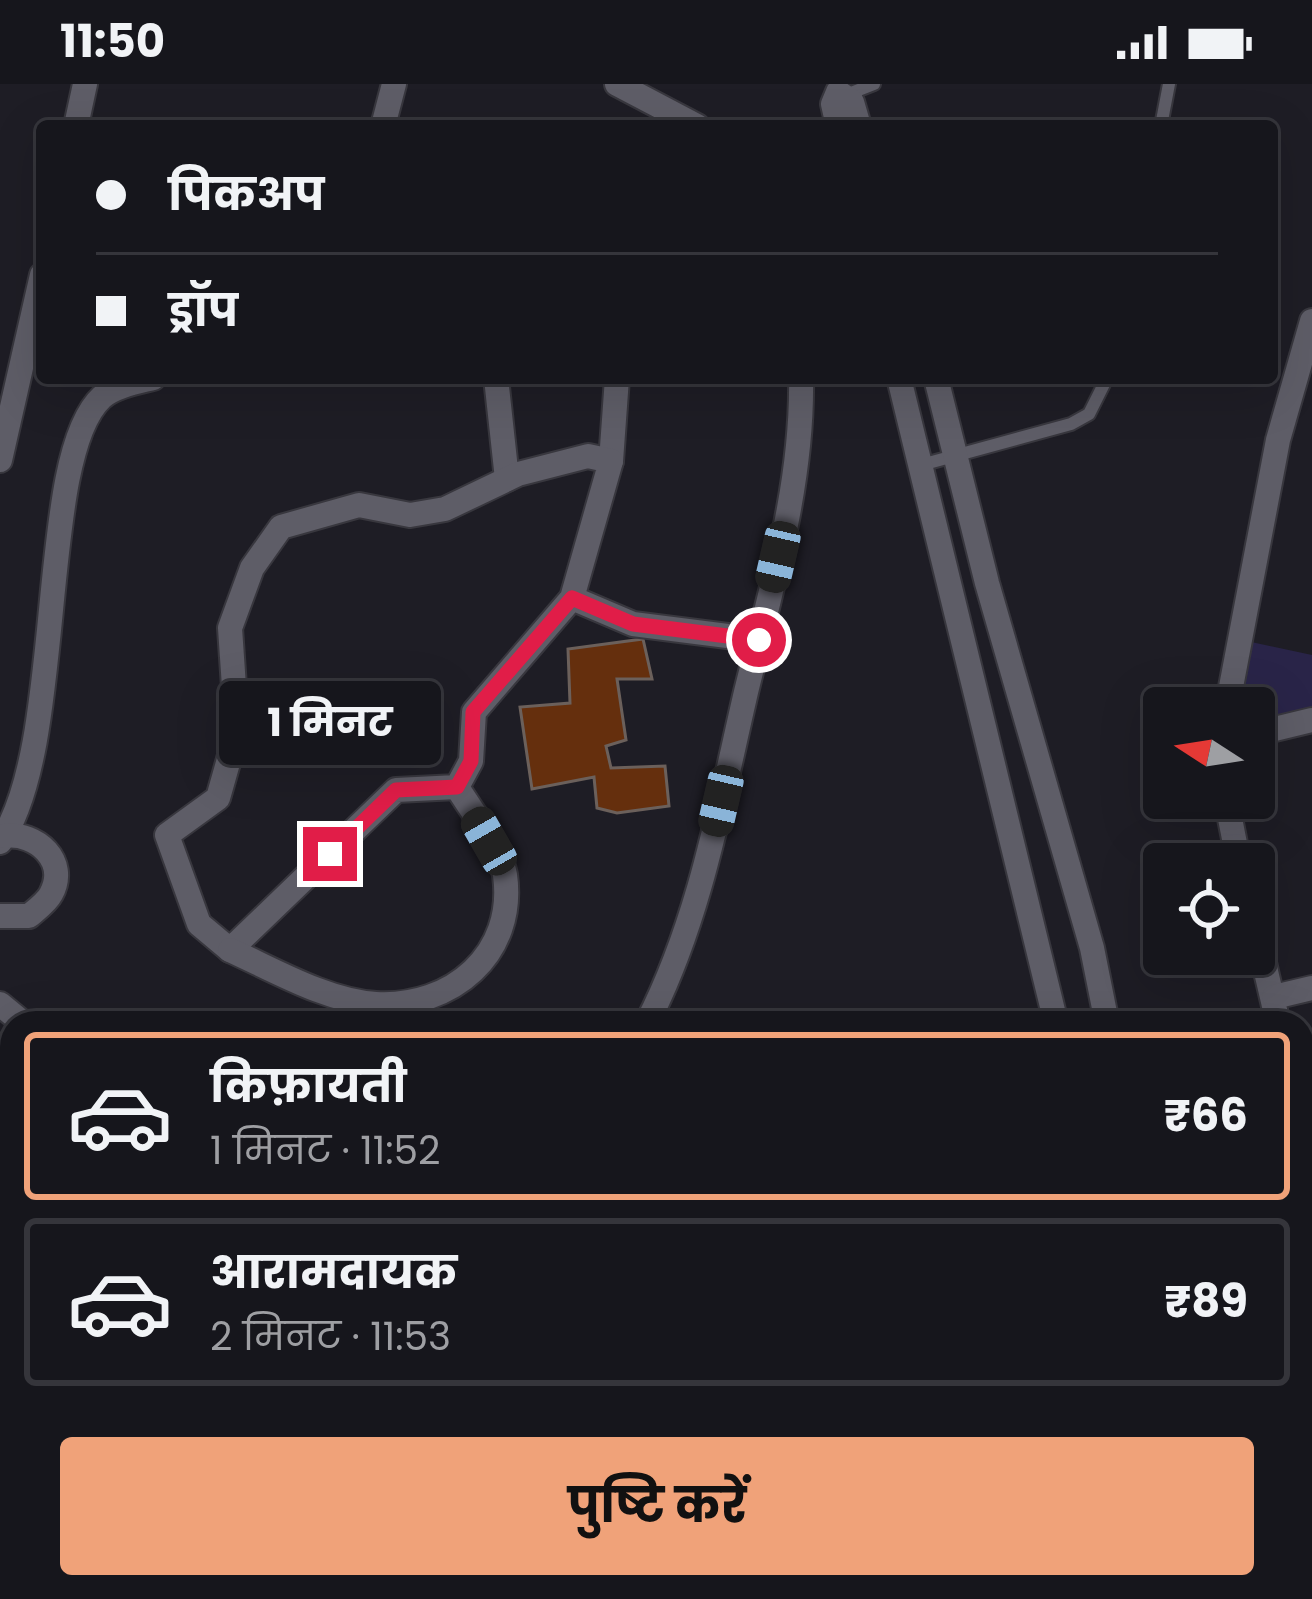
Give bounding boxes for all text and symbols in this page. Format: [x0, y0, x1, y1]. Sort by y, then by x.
text: 11:50 [60, 10, 165, 73]
text: पिकअप [168, 163, 324, 226]
text: ड्रॉप [168, 279, 238, 342]
car [752, 518, 804, 596]
route start [732, 613, 786, 667]
callout: 1 मिनट [219, 680, 441, 764]
north arrow [1143, 687, 1275, 819]
map controls [1143, 687, 1275, 975]
text: 1 मिनट [267, 695, 393, 750]
car [695, 762, 747, 840]
car [455, 801, 523, 881]
route end [303, 827, 357, 881]
button: locate [1143, 843, 1275, 975]
text: किफ़ायती [210, 1055, 407, 1118]
icon: car [66, 1062, 174, 1170]
text: ₹66 [1164, 1084, 1248, 1147]
text: 1 मिनट · 11:52 [210, 1123, 440, 1178]
text: आरामदायक [210, 1241, 458, 1304]
icon: car [66, 1248, 174, 1356]
text: ₹89 [1164, 1270, 1248, 1333]
text: 2 मिनट · 11:53 [210, 1309, 451, 1364]
button: पुष्टि करें [60, 1437, 1254, 1575]

